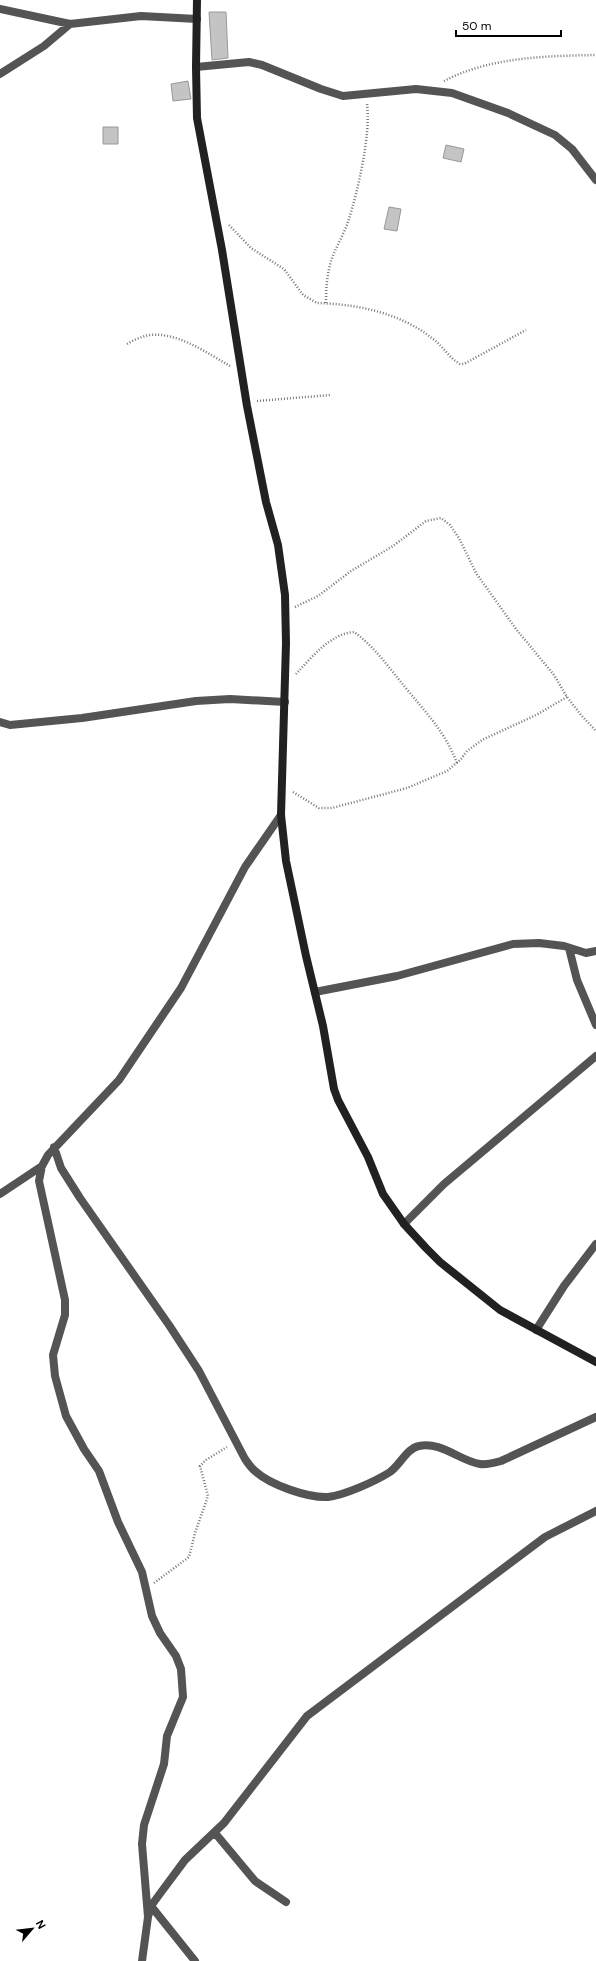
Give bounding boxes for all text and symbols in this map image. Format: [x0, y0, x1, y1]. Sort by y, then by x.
scale bar [456, 12, 561, 38]
text: 50 m [462, 18, 491, 34]
north arrow [12, 1909, 52, 1949]
text: N [33, 1917, 49, 1931]

